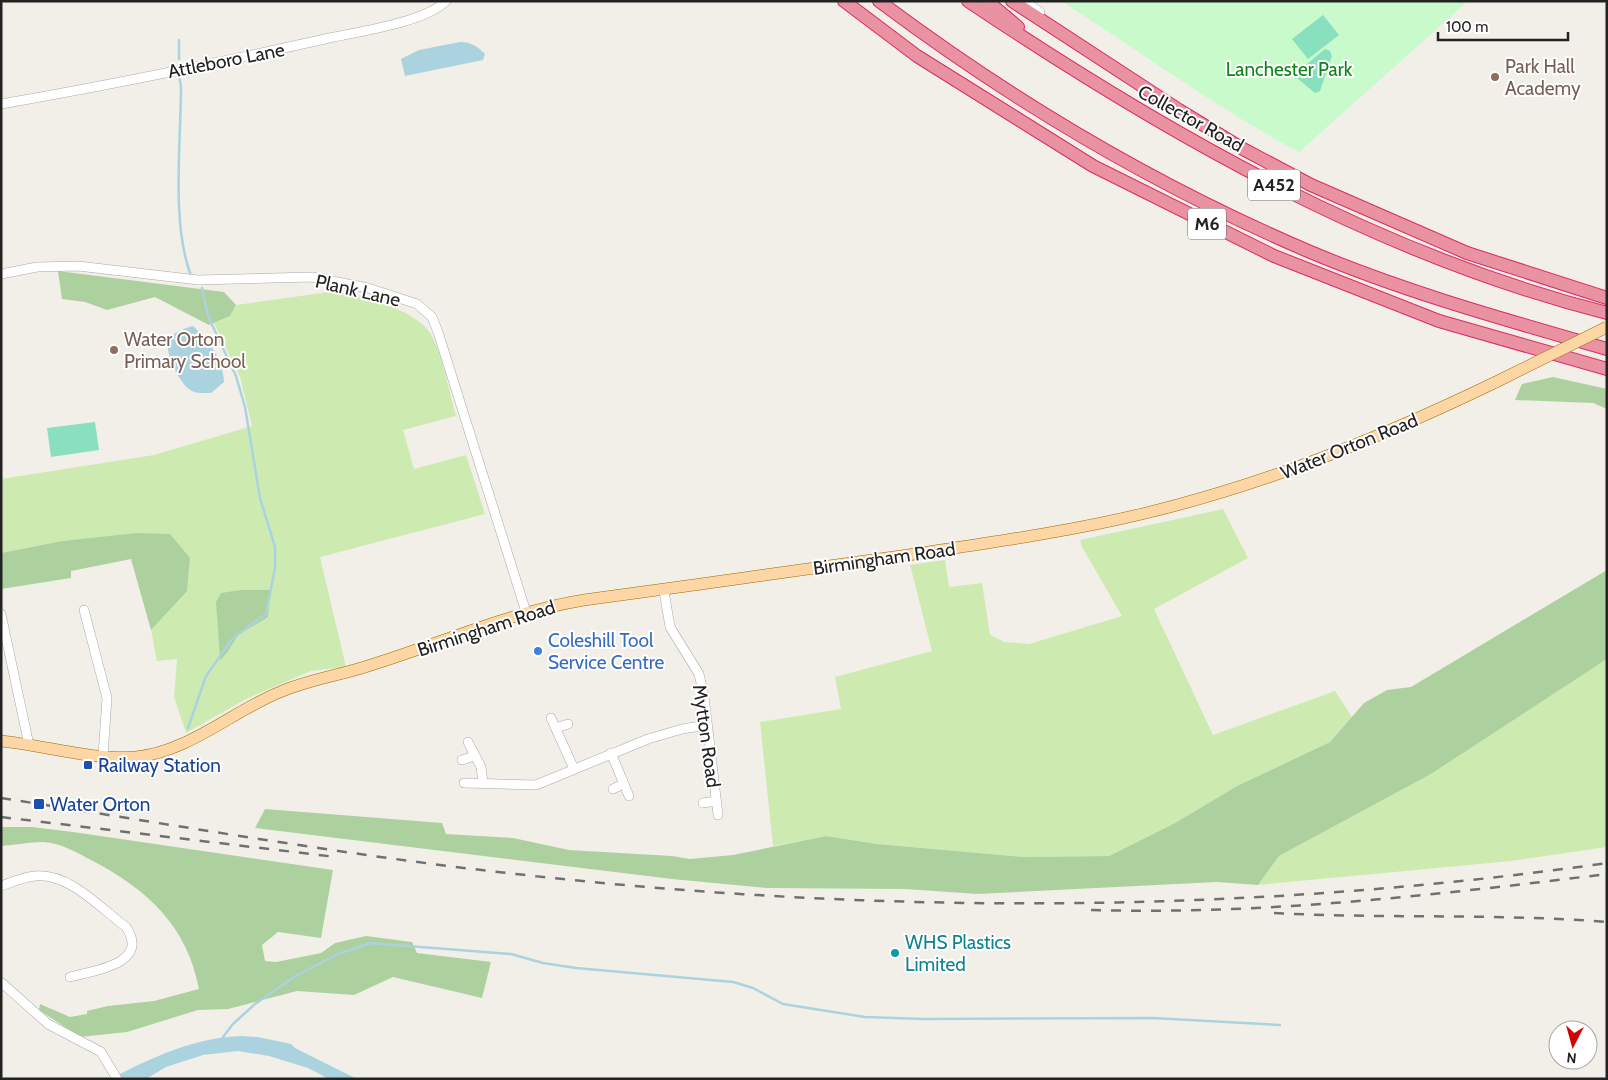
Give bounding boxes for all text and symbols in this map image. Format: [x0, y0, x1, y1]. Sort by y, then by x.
scale bar [1438, 10, 1568, 42]
text: 100 m [1446, 18, 1488, 36]
street label: Attleboro Lane [166, 38, 287, 83]
place label: Park Hall Academy [1505, 55, 1581, 100]
park label: Lanchester Park [1226, 58, 1353, 81]
marker: Park Hall Academy [1489, 71, 1501, 83]
street label: Collector Road [1134, 80, 1248, 157]
road number: A452 [1248, 170, 1300, 200]
road number: M6 [1188, 208, 1226, 240]
street label: Plank Lane [313, 270, 403, 312]
place label: Water Orton Primary School [124, 328, 246, 373]
marker: Water Orton Primary School [108, 344, 120, 356]
street label: Water Orton Road [1277, 408, 1421, 484]
street label: Birmingham Road [811, 537, 957, 580]
street label: Birmingham Road [414, 595, 558, 662]
place label: Coleshill Tool Service Centre [548, 629, 664, 674]
marker: Coleshill Tool Service Centre [532, 645, 544, 657]
street label: Mytton Road [688, 683, 725, 789]
place label: Railway Station [98, 754, 221, 777]
marker: Railway Station [82, 759, 94, 771]
place label: Water Orton [50, 793, 150, 816]
marker: Water Orton [32, 797, 46, 811]
place label: WHS Plastics Limited [905, 931, 1011, 976]
marker: WHS Plastics Limited [889, 947, 901, 959]
north arrow [1548, 1020, 1598, 1070]
text: N [1566, 1048, 1578, 1067]

